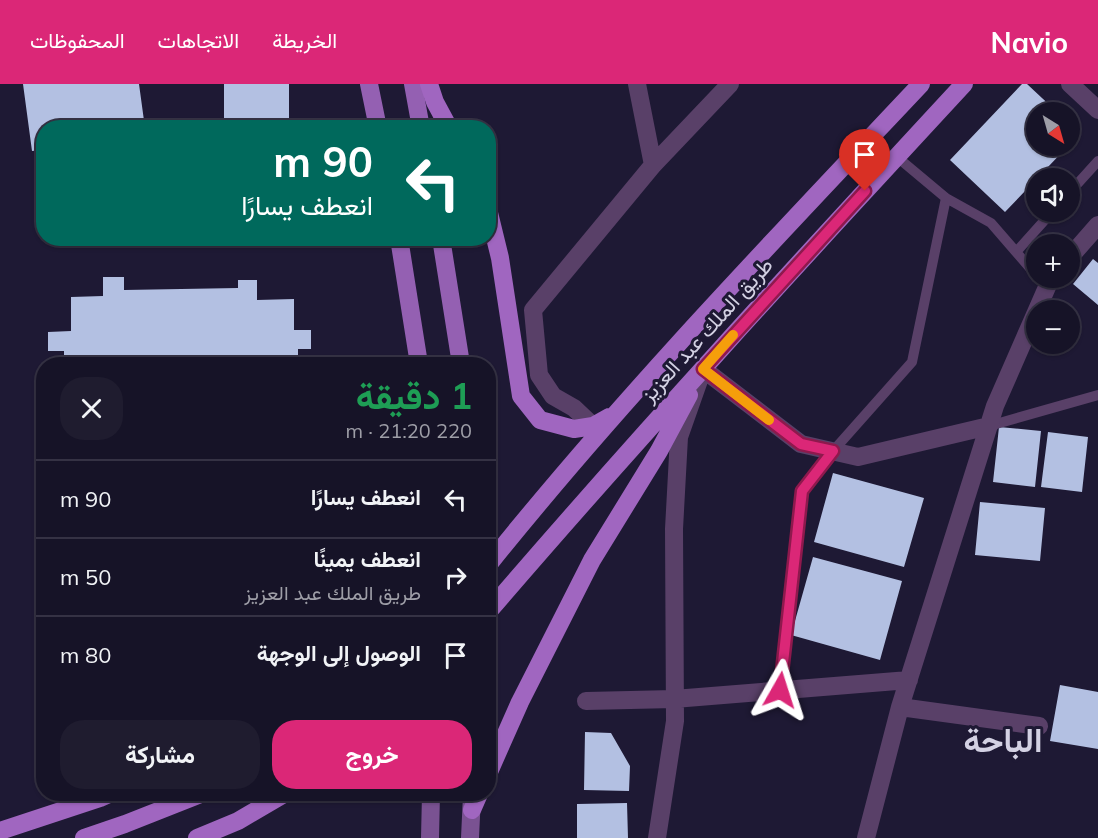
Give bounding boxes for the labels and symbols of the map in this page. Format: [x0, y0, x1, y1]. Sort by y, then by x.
north arrow [1026, 102, 1080, 156]
pin [839, 129, 890, 191]
street label: طريق الملك عبد العزيز [634, 252, 779, 408]
position arrow [748, 658, 812, 722]
district label: الباحة [964, 719, 1042, 760]

